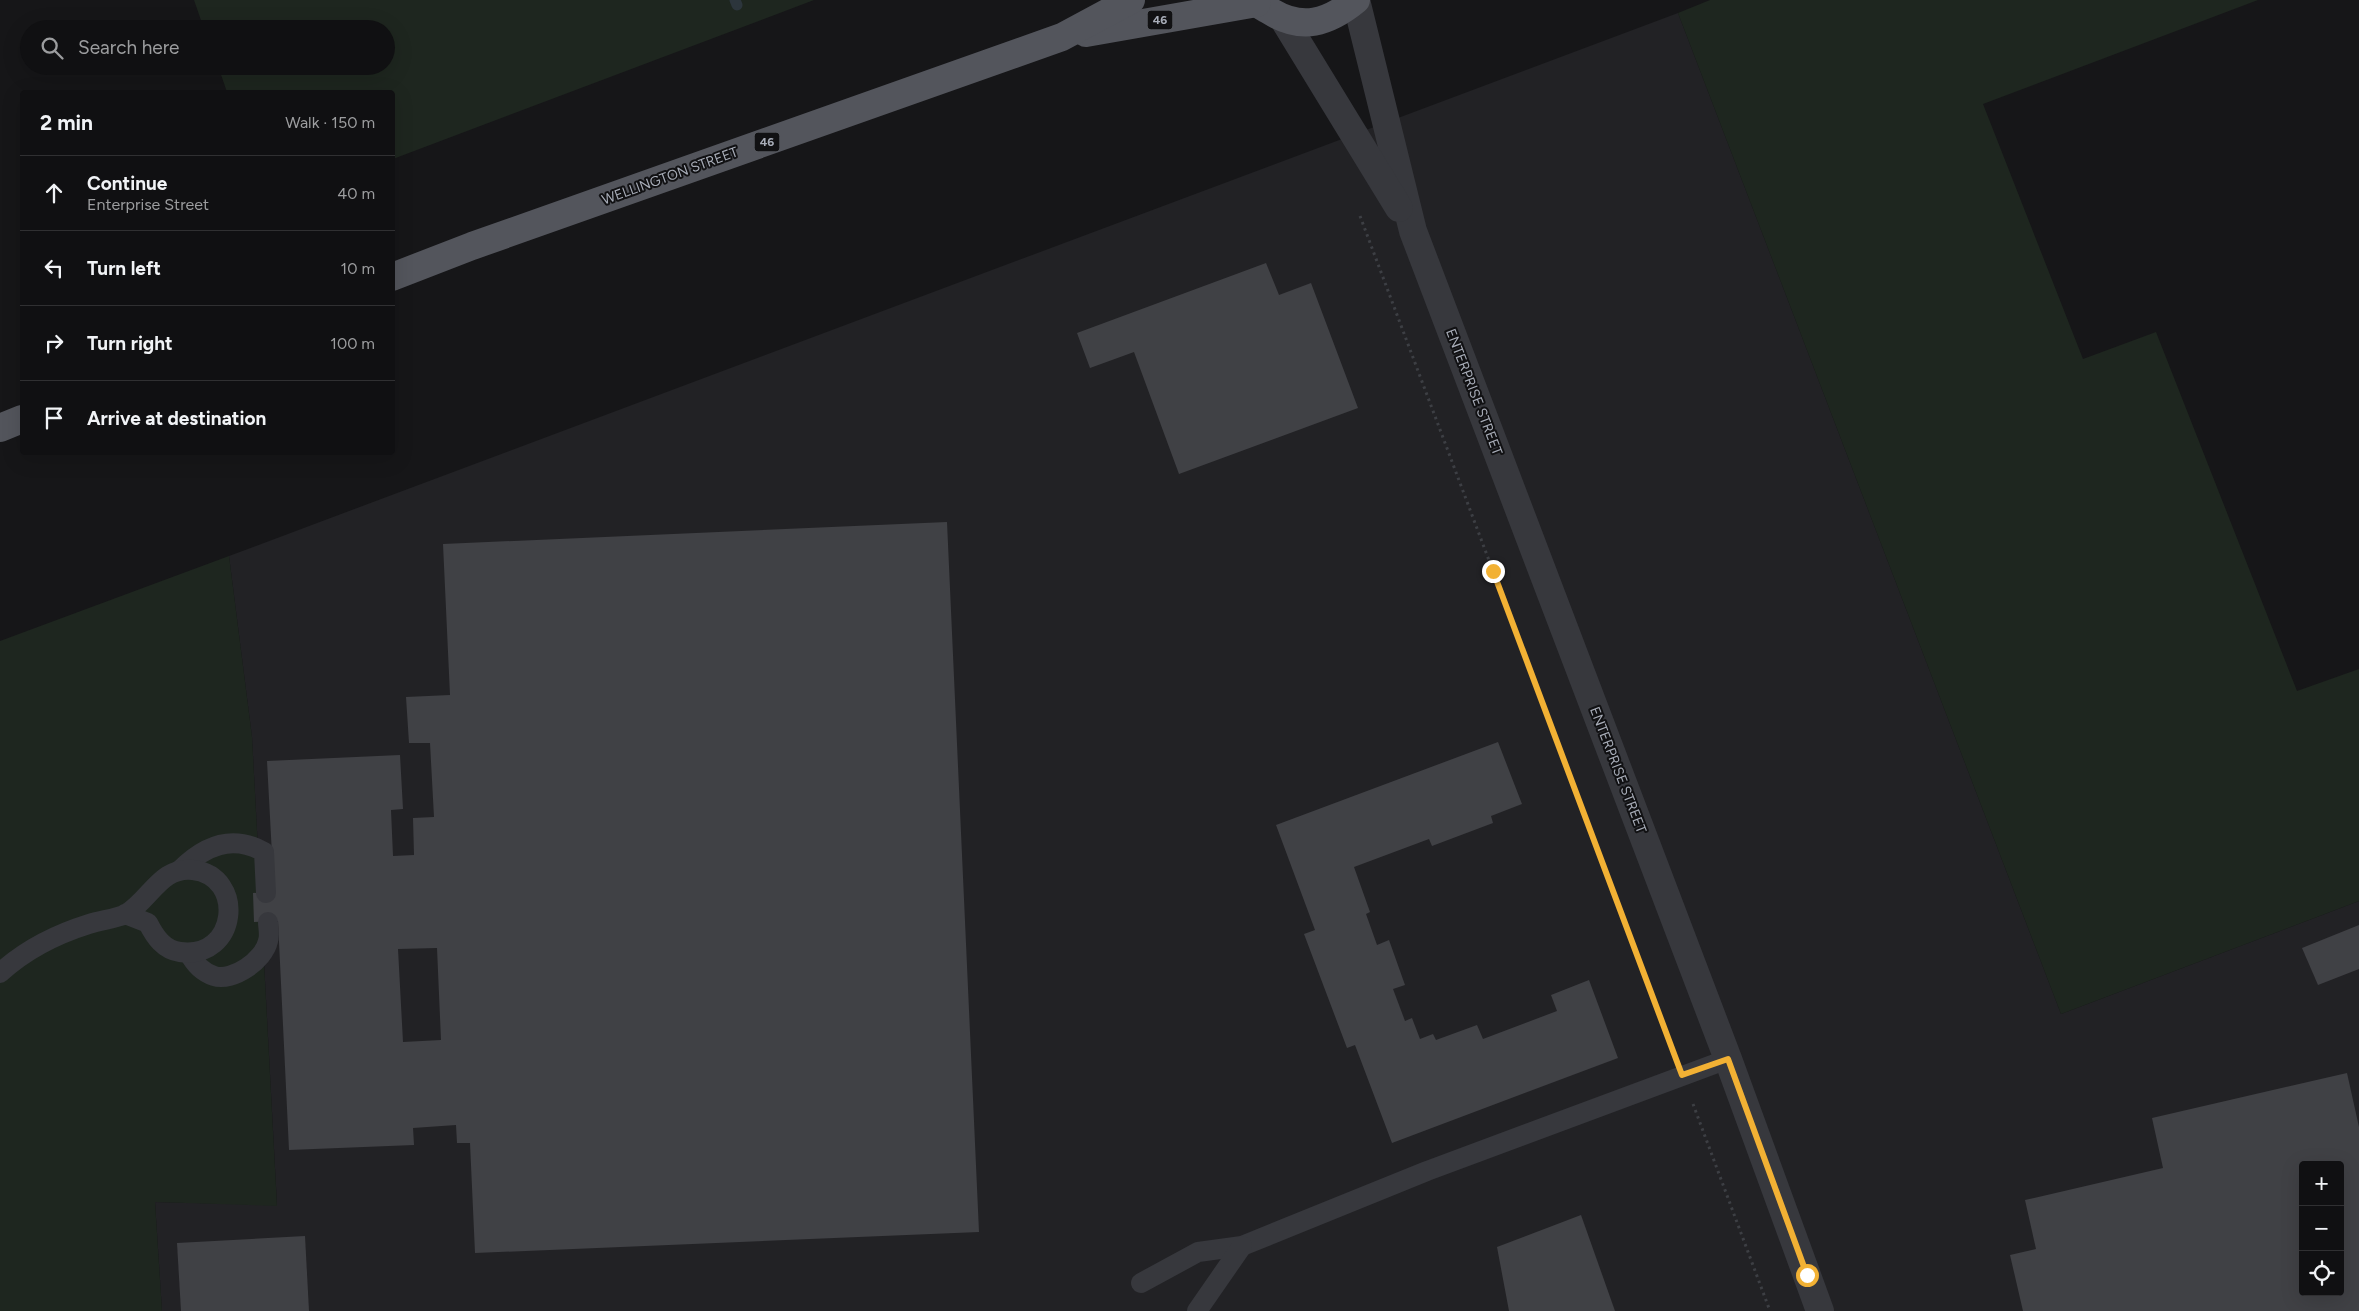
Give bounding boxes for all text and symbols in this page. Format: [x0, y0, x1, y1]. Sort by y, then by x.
road number: 46 [1148, 10, 1172, 30]
search box [20, 20, 395, 75]
icon: search [38, 34, 66, 62]
text: Search here [78, 36, 180, 59]
text: 2 min [40, 110, 93, 135]
text: Walk · 150 m [285, 113, 375, 132]
road number: 46 [754, 132, 780, 152]
street label: WELLINGTON STREET [600, 143, 741, 209]
text: Continue [87, 172, 167, 195]
icon: ahead [40, 179, 68, 207]
text: 40 m [337, 184, 375, 203]
text: Enterprise Street [87, 195, 209, 214]
icon: left [40, 254, 68, 282]
text: Turn left [87, 257, 161, 280]
text: 10 m [341, 259, 375, 278]
street label: ENTERPRISE STREET [1442, 326, 1506, 458]
icon: right [40, 329, 68, 357]
text: Turn right [87, 332, 173, 355]
text: 100 m [330, 334, 375, 353]
icon: arrive [40, 404, 68, 432]
text: Arrive at destination [87, 407, 266, 430]
route end [1482, 560, 1505, 583]
street label: ENTERPRISE STREET [1586, 704, 1650, 836]
map controls [2299, 1161, 2344, 1296]
button: + [2299, 1161, 2344, 1206]
button: − [2299, 1206, 2344, 1251]
button: locate [2299, 1251, 2344, 1296]
route start [1796, 1264, 1819, 1287]

